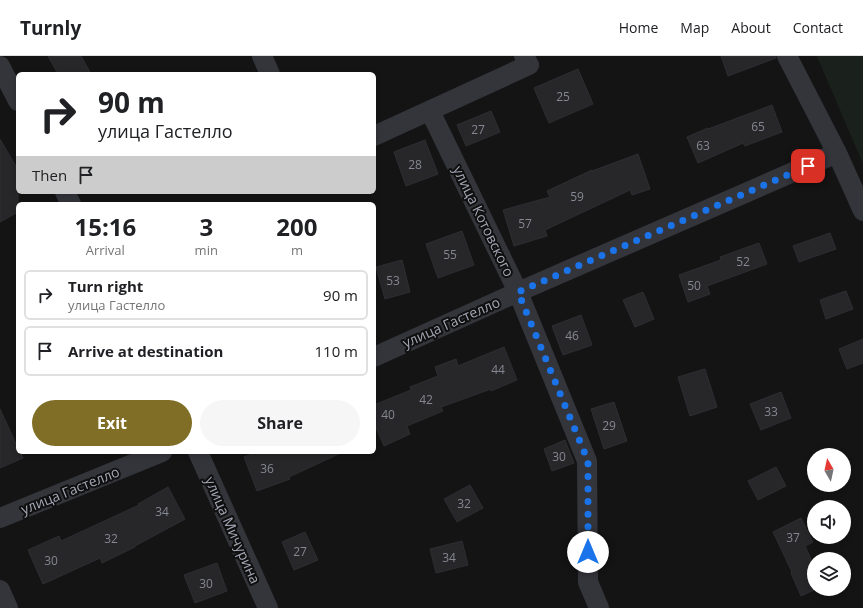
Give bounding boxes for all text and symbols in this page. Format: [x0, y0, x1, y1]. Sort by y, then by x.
text: Turnly [20, 15, 81, 41]
text: Home [619, 18, 658, 37]
text: Map [680, 18, 709, 37]
text: About [731, 18, 771, 37]
text: Contact [793, 18, 843, 37]
text: 90 m [98, 83, 165, 121]
icon: right [32, 88, 84, 140]
house number: 25 [556, 88, 570, 105]
house number: 65 [751, 118, 765, 135]
text: улица Гастелло [98, 119, 233, 143]
house number: 27 [471, 121, 485, 138]
house number: 63 [696, 137, 710, 154]
pin [791, 149, 825, 183]
icon: arrive [797, 155, 819, 177]
house number: 28 [408, 156, 422, 173]
street label: улица Котовского [449, 162, 519, 280]
icon: arrive [75, 164, 97, 186]
text: Then [32, 165, 67, 185]
house number: 59 [570, 188, 584, 205]
text: 15:16 [74, 210, 136, 243]
text: 3 [199, 210, 213, 243]
text: 200 [276, 210, 318, 243]
house number: 57 [518, 215, 532, 232]
text: Arrival [86, 241, 125, 259]
text: min [195, 241, 218, 259]
text: m [291, 241, 303, 259]
house number: 55 [443, 246, 457, 263]
house number: 52 [736, 253, 750, 270]
house number: 53 [386, 272, 400, 289]
text: Turn right [68, 276, 143, 296]
house number: 50 [687, 277, 701, 294]
icon: right [34, 284, 56, 306]
text: 90 m [323, 285, 358, 305]
street label: улица Гастелло [399, 292, 503, 352]
text: улица Гастелло [68, 296, 165, 314]
house number: 46 [565, 327, 579, 344]
icon: arrive [34, 340, 56, 362]
text: Arrive at destination [68, 341, 223, 361]
text: 110 m [314, 341, 358, 361]
house number: 44 [491, 361, 505, 378]
house number: 42 [419, 391, 433, 408]
button: Exit [32, 400, 192, 446]
button: Share [200, 400, 360, 446]
house number: 33 [764, 403, 778, 420]
house number: 40 [381, 406, 395, 423]
house number: 29 [602, 417, 616, 434]
house number: 30 [552, 448, 566, 465]
north arrow [807, 448, 851, 492]
map controls [807, 448, 851, 596]
house number: 36 [260, 460, 274, 477]
street label: улица Гастелло [18, 462, 122, 518]
street label: улица Мичурина [201, 474, 265, 586]
house number: 32 [457, 495, 471, 512]
button: sound [807, 500, 851, 544]
house number: 34 [155, 503, 169, 520]
house number: 37 [786, 529, 800, 546]
house number: 32 [104, 530, 118, 547]
position arrow [567, 531, 609, 573]
house number: 27 [293, 543, 307, 560]
house number: 34 [442, 549, 456, 566]
house number: 30 [44, 552, 58, 569]
button: layers [807, 552, 851, 596]
house number: 30 [199, 575, 213, 592]

